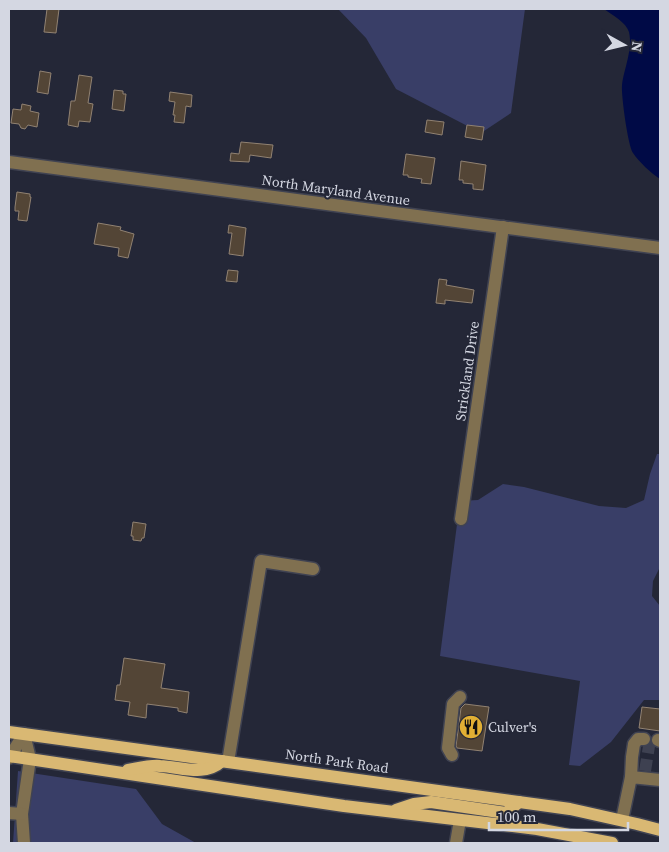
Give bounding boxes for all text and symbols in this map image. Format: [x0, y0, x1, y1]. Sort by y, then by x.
north arrow [599, 20, 649, 70]
text: N [626, 40, 647, 53]
street label: North Maryland Avenue [261, 170, 411, 210]
street label: Strickland Drive [450, 320, 484, 422]
restaurant icon: Culver's [458, 714, 484, 740]
place label: Culver's [488, 717, 537, 737]
street label: North Park Road [284, 744, 390, 778]
scale bar [489, 800, 628, 832]
text: 100 m [497, 806, 537, 827]

